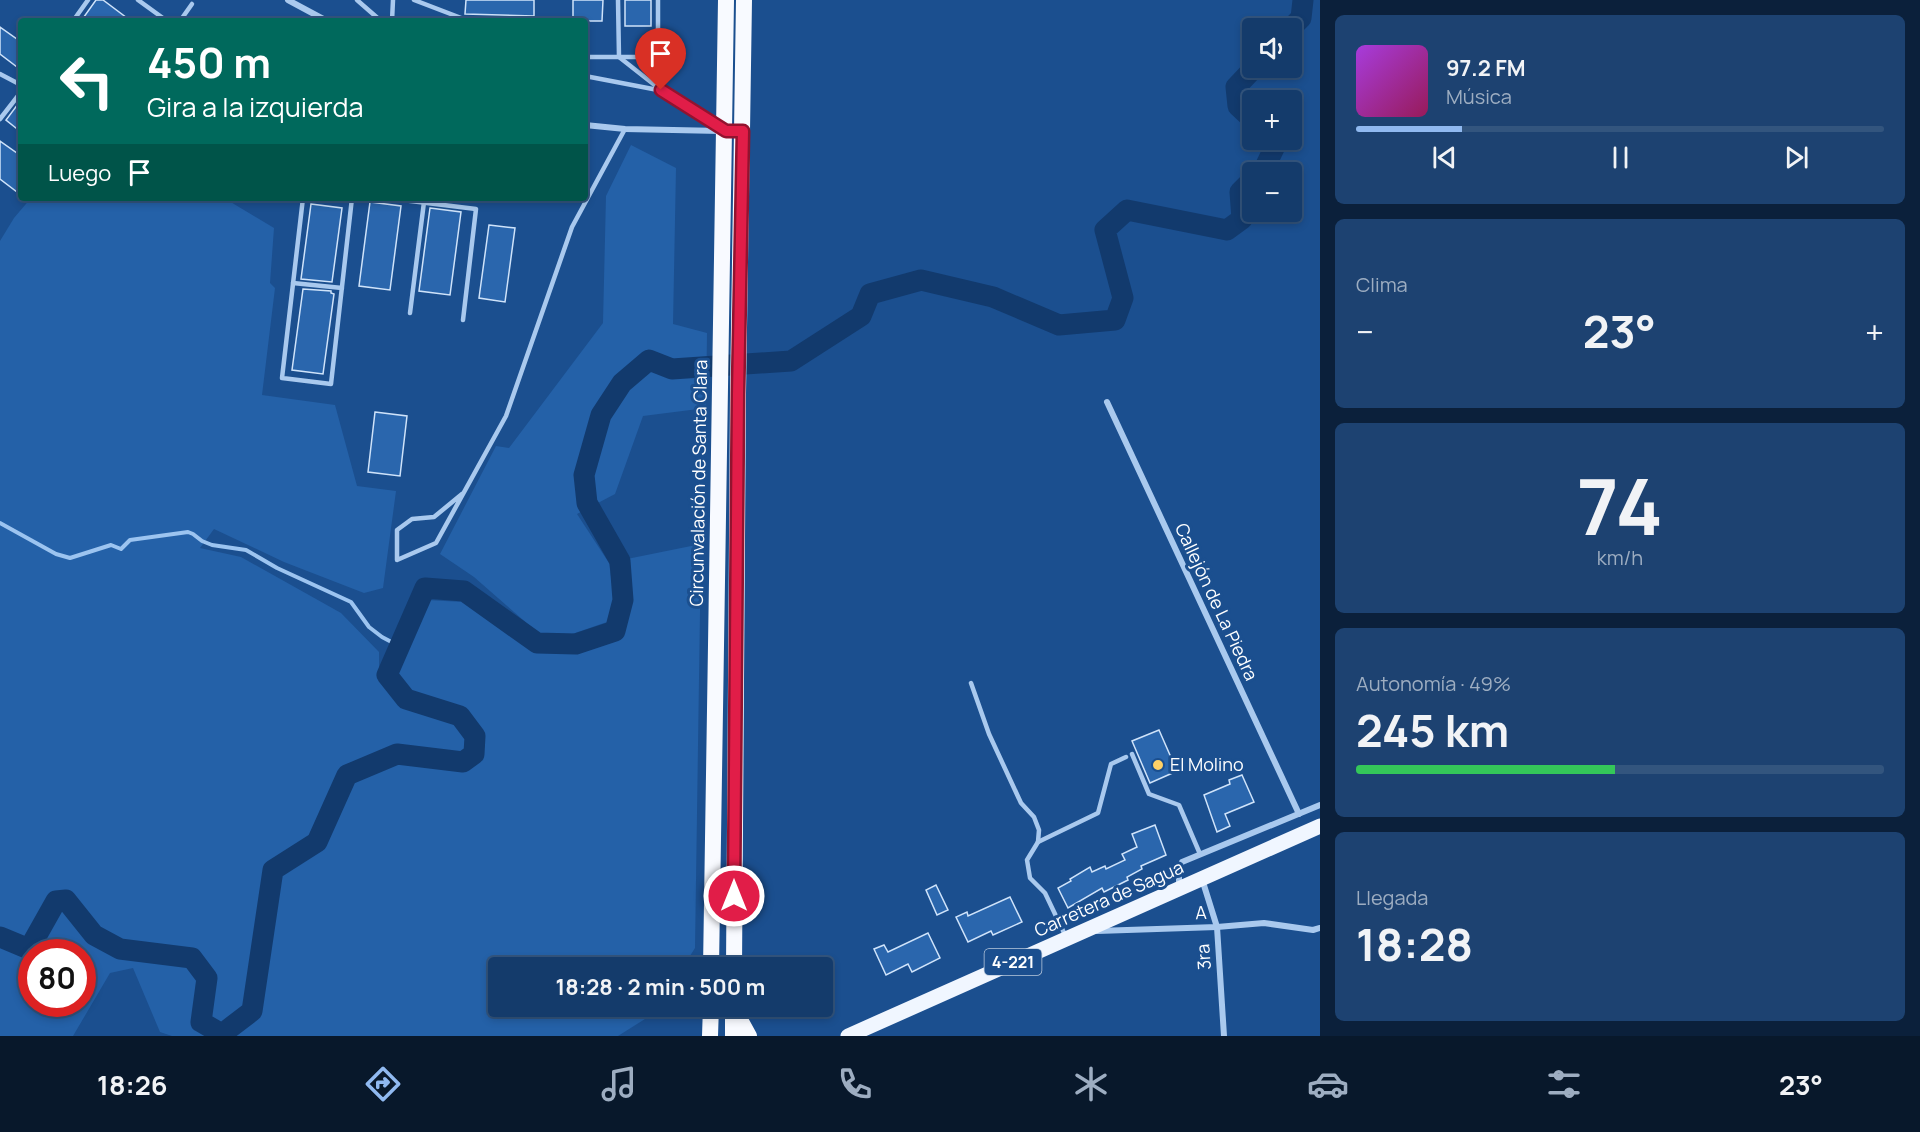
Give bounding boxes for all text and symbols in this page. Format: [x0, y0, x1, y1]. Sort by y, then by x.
map controls [1242, 18, 1302, 222]
button: sound [1242, 18, 1302, 78]
pin [635, 28, 686, 90]
text: 450 m [147, 33, 271, 91]
icon: arrive [644, 37, 677, 70]
icon: left [48, 42, 126, 120]
text: 97.2 FM [1446, 53, 1525, 83]
text: Música [1446, 83, 1512, 110]
text: Gira a la izquierda [147, 88, 363, 125]
button: + [1242, 90, 1302, 150]
icon: previous [1428, 141, 1461, 174]
icon: pause [1604, 141, 1637, 174]
icon: next [1780, 141, 1813, 174]
icon: arrive [123, 156, 156, 189]
text: Luego [48, 158, 111, 188]
button: − [1242, 162, 1302, 222]
text: Clima [1356, 271, 1408, 298]
text: 23° [1583, 300, 1656, 362]
text: − [1356, 309, 1374, 354]
text: + [1865, 309, 1884, 354]
street label: Circunvalación de Santa Clara [684, 359, 712, 607]
text: 74 [1577, 452, 1663, 558]
street label: Callejón de La Piedra [1170, 519, 1264, 684]
text: km/h [1597, 544, 1643, 571]
text: Autonomía · 49% [1356, 670, 1511, 697]
text: 245 km [1356, 699, 1509, 761]
place label: El Molino [1170, 752, 1244, 776]
marker: El Molino [1151, 758, 1165, 772]
street label: Carretera de Sagua [1030, 854, 1187, 942]
position arrow [702, 864, 766, 928]
text: Llegada [1356, 884, 1428, 911]
street label: A [1195, 900, 1208, 924]
text: 18:28 [1356, 913, 1473, 975]
speed limit sign: 80 [18, 939, 96, 1017]
street label: 3ra [1190, 943, 1216, 971]
road number: 4-221 [984, 949, 1042, 975]
text: 18:28 · 2 min · 500 m [556, 972, 765, 1002]
icon: directions [362, 1063, 404, 1105]
icon: music [598, 1063, 640, 1105]
icon: phone [834, 1063, 876, 1105]
icon: climate [1070, 1063, 1112, 1105]
icon: car [1307, 1063, 1349, 1105]
icon: filters [1543, 1063, 1585, 1105]
text: 18:26 [97, 1066, 168, 1103]
text: 23° [1779, 1066, 1823, 1103]

